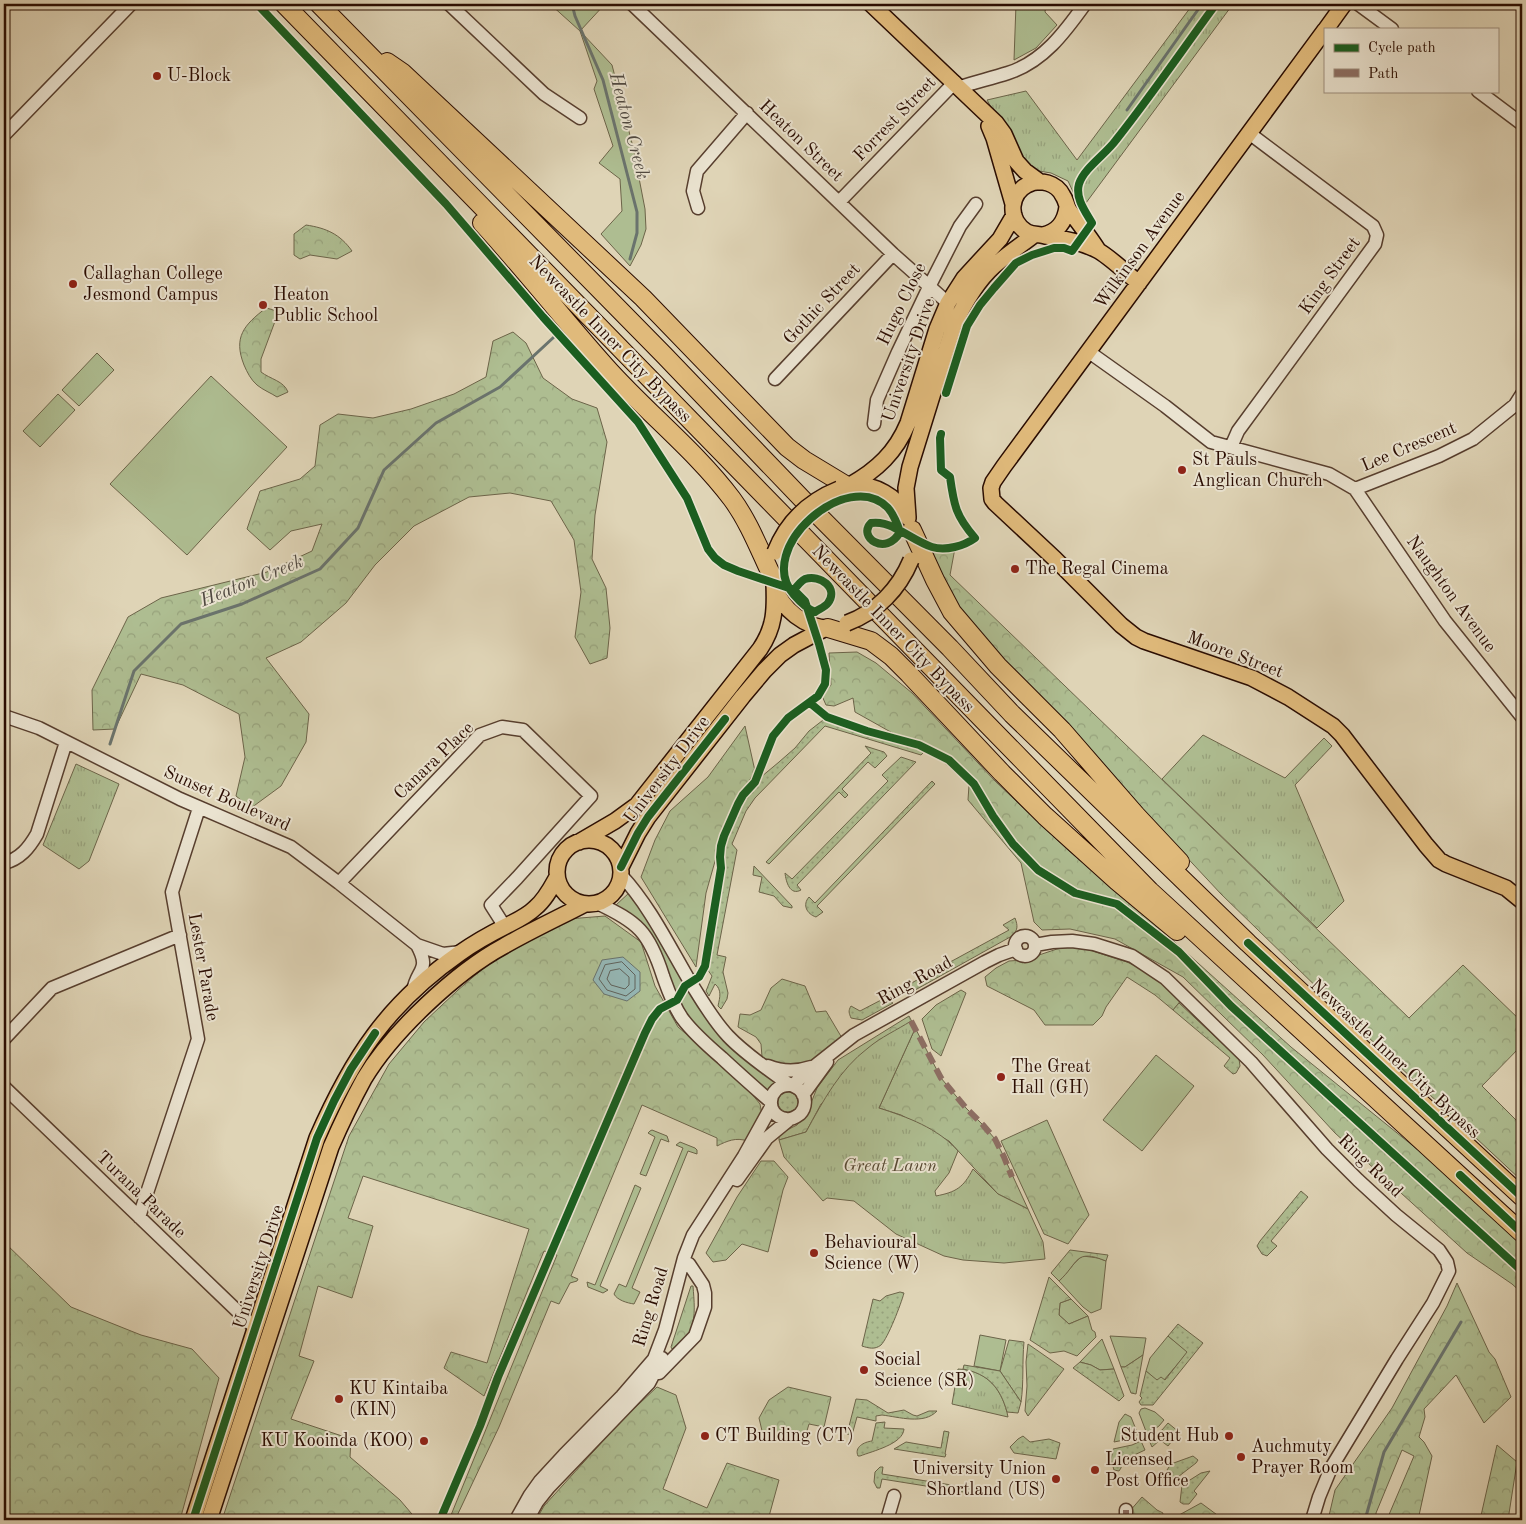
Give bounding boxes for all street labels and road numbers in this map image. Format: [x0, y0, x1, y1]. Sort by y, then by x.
street label: Forrest Street [850, 73, 940, 165]
street label: Heaton Street [756, 97, 846, 185]
street label: Wilkinson Avenue [1091, 188, 1189, 312]
street label: King Street [1296, 234, 1364, 318]
street label: Newcastle Inner City Bypass [525, 252, 695, 426]
street label: Gothic Street [780, 260, 864, 348]
street label: Hugo Close [874, 260, 930, 348]
street label: University Drive [879, 296, 939, 424]
street label: Lee Crescent [1359, 419, 1459, 475]
street label: Naughton Avenue [1403, 532, 1499, 656]
street label: Newcastle Inner City Bypass [808, 542, 978, 716]
street label: Moore Street [1184, 628, 1286, 682]
street label: University Drive [621, 713, 713, 827]
street label: Canara Place [391, 719, 477, 803]
street label: Sunset Boulevard [161, 763, 293, 835]
street label: Lester Parade [185, 912, 221, 1022]
street label: Ring Road [875, 953, 955, 1009]
street label: Newcastle Inner City Bypass [1307, 976, 1484, 1142]
street label: Ring Road [1334, 1131, 1406, 1201]
street label: Turana Parade [93, 1148, 189, 1242]
street label: University Drive [230, 1203, 288, 1331]
street label: Ring Road [630, 1265, 672, 1349]

